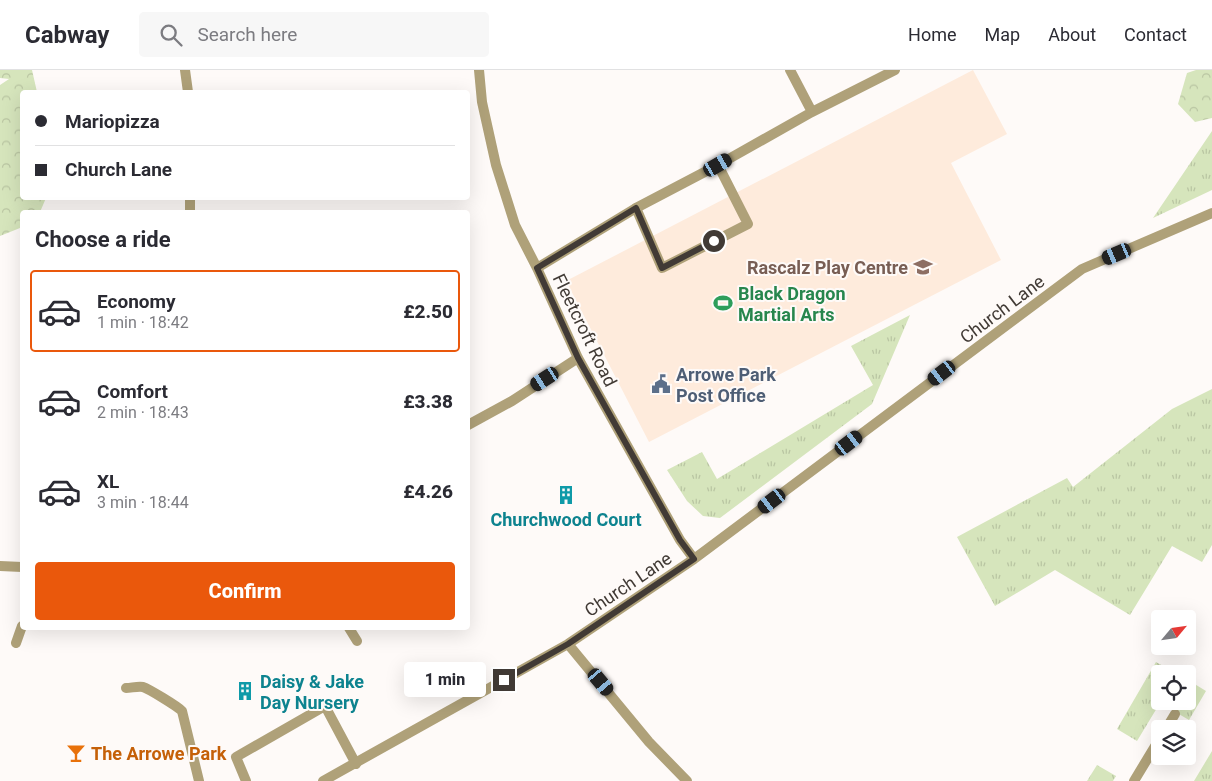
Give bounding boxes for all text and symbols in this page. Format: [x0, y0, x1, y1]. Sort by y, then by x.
search box [139, 12, 489, 57]
text: Cabway [25, 21, 109, 49]
icon: search [157, 21, 185, 49]
text: Search here [197, 23, 297, 46]
text: Home [908, 24, 957, 45]
text: Map [985, 24, 1020, 45]
text: About [1048, 24, 1096, 45]
text: Contact [1124, 24, 1187, 45]
text: Mariopizza [65, 110, 160, 133]
car [701, 151, 734, 179]
text: Church Lane [65, 158, 172, 181]
text: Choose a ride [35, 227, 171, 252]
route start [703, 230, 725, 252]
car [1100, 241, 1133, 267]
school or university icon: Rascalz Play Centre [912, 256, 934, 278]
place label: Rascalz Play Centre [747, 257, 908, 278]
street label: Fleetcroft Road [549, 270, 621, 390]
street label: Church Lane [956, 270, 1048, 348]
place label: Black Dragon Martial Arts [738, 283, 846, 325]
icon: car [37, 289, 82, 334]
text: Economy [97, 290, 176, 313]
sports icon: Black Dragon Martial Arts [712, 292, 734, 314]
text: £2.50 [403, 300, 453, 323]
text: 1 min · 18:42 [97, 313, 189, 332]
car [925, 358, 958, 388]
place label: Arrowe Park Post Office [676, 364, 776, 406]
car [528, 365, 561, 393]
public building icon: Arrowe Park Post Office [650, 373, 672, 395]
icon: car [37, 379, 82, 424]
text: Comfort [97, 380, 168, 403]
text: £3.38 [403, 390, 453, 413]
text: 2 min · 18:43 [97, 403, 189, 422]
car [832, 428, 865, 458]
icon: car [37, 469, 82, 514]
text: XL [97, 470, 119, 493]
text: £4.26 [403, 480, 453, 503]
building icon: Churchwood Court [555, 484, 577, 506]
car [755, 486, 788, 516]
text: 3 min · 18:44 [97, 493, 189, 512]
place label: Churchwood Court [490, 509, 642, 530]
street label: Church Lane [581, 547, 675, 621]
button: Confirm [35, 562, 455, 620]
north arrow [1151, 610, 1196, 655]
map controls [1151, 610, 1196, 765]
callout: 1 min [404, 662, 486, 698]
button: locate [1151, 665, 1196, 710]
car [585, 666, 616, 698]
route end [493, 669, 515, 691]
text: 1 min [425, 670, 465, 689]
place label: Daisy & Jake Day Nursery [260, 671, 364, 713]
building icon: Daisy & Jake Day Nursery [234, 680, 256, 702]
button: layers [1151, 720, 1196, 765]
bar icon: The Arrowe Park [65, 742, 87, 764]
place label: The Arrowe Park [91, 743, 227, 764]

